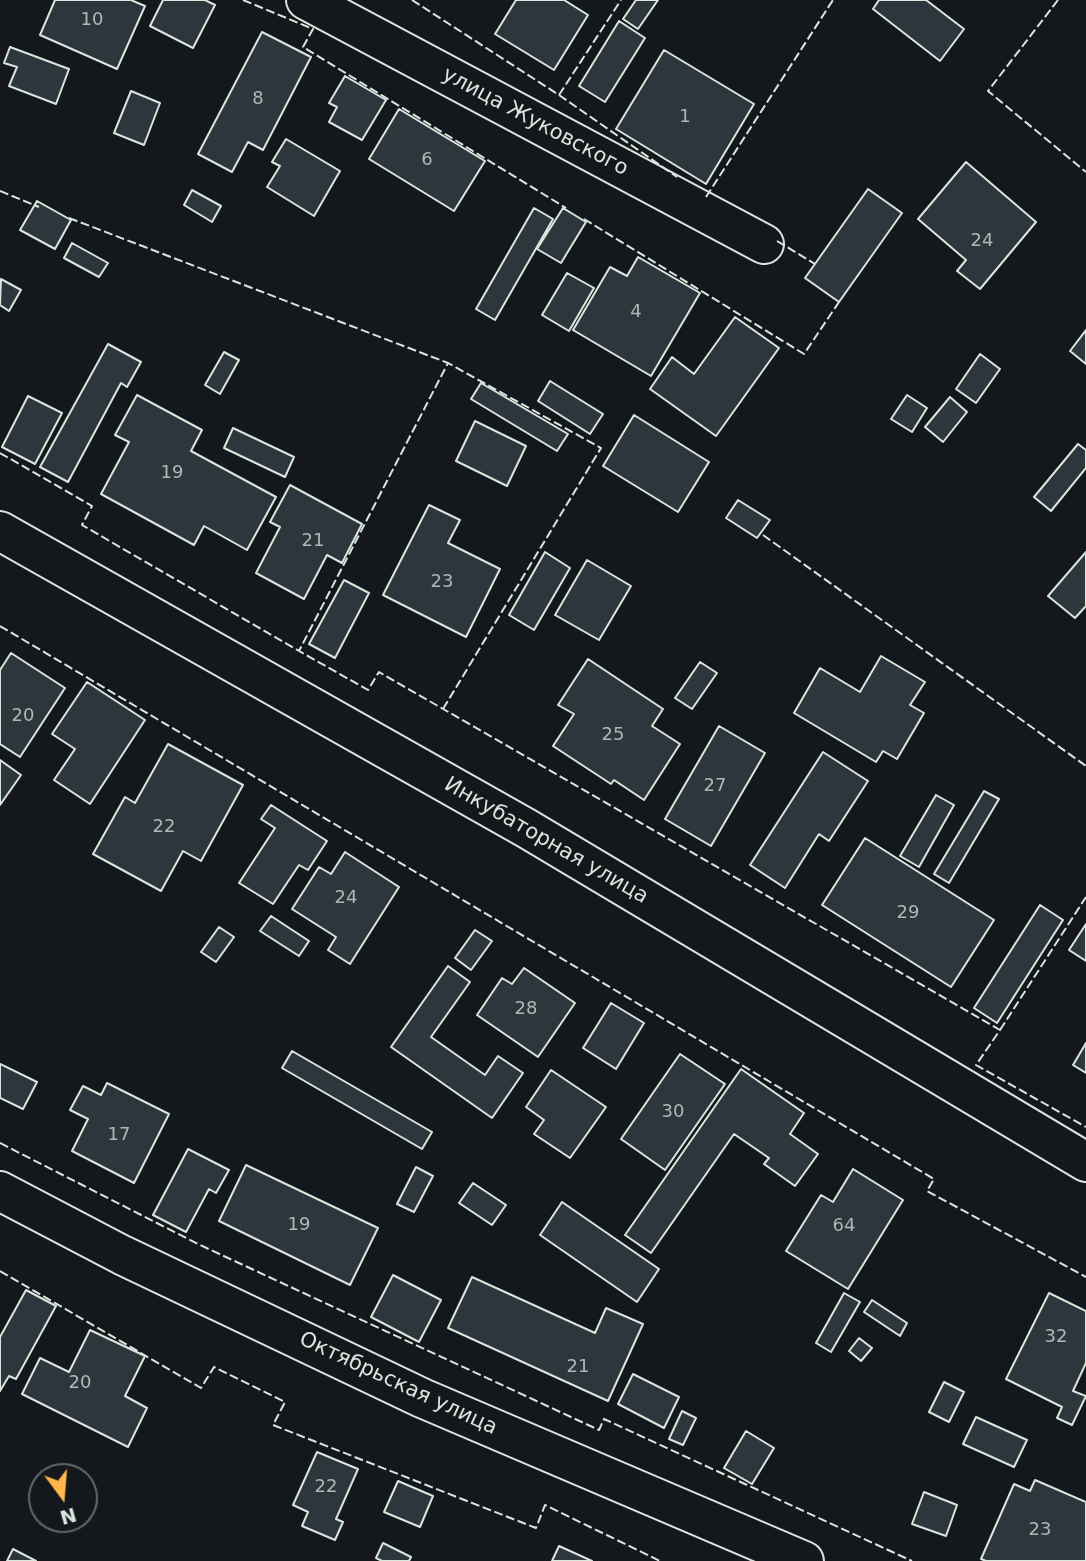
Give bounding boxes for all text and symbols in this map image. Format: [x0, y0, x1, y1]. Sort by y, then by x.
house number: 10 [81, 9, 103, 31]
street label: улица Жуковского [438, 62, 632, 182]
house number: 8 [252, 88, 264, 110]
house number: 1 [679, 106, 691, 128]
house number: 6 [421, 149, 433, 171]
house number: 24 [971, 230, 993, 252]
house number: 4 [630, 301, 642, 323]
house number: 19 [161, 462, 183, 484]
house number: 21 [302, 530, 324, 552]
house number: 23 [431, 571, 453, 593]
house number: 20 [12, 705, 34, 727]
house number: 25 [602, 724, 624, 746]
street label: Инкубаторная улица [440, 772, 652, 910]
house number: 27 [704, 775, 726, 797]
house number: 22 [153, 816, 175, 838]
house number: 24 [335, 887, 357, 909]
house number: 29 [897, 902, 919, 924]
house number: 28 [515, 998, 537, 1020]
house number: 30 [662, 1101, 684, 1123]
house number: 17 [108, 1124, 130, 1146]
house number: 19 [288, 1214, 310, 1236]
house number: 64 [833, 1215, 855, 1237]
house number: 32 [1045, 1326, 1067, 1348]
street label: Октябрьская улица [295, 1327, 501, 1441]
house number: 21 [567, 1356, 589, 1378]
house number: 20 [69, 1372, 91, 1394]
north arrow [28, 1463, 98, 1533]
house number: 22 [315, 1476, 337, 1498]
text: N [58, 1503, 79, 1529]
house number: 23 [1029, 1519, 1051, 1541]

